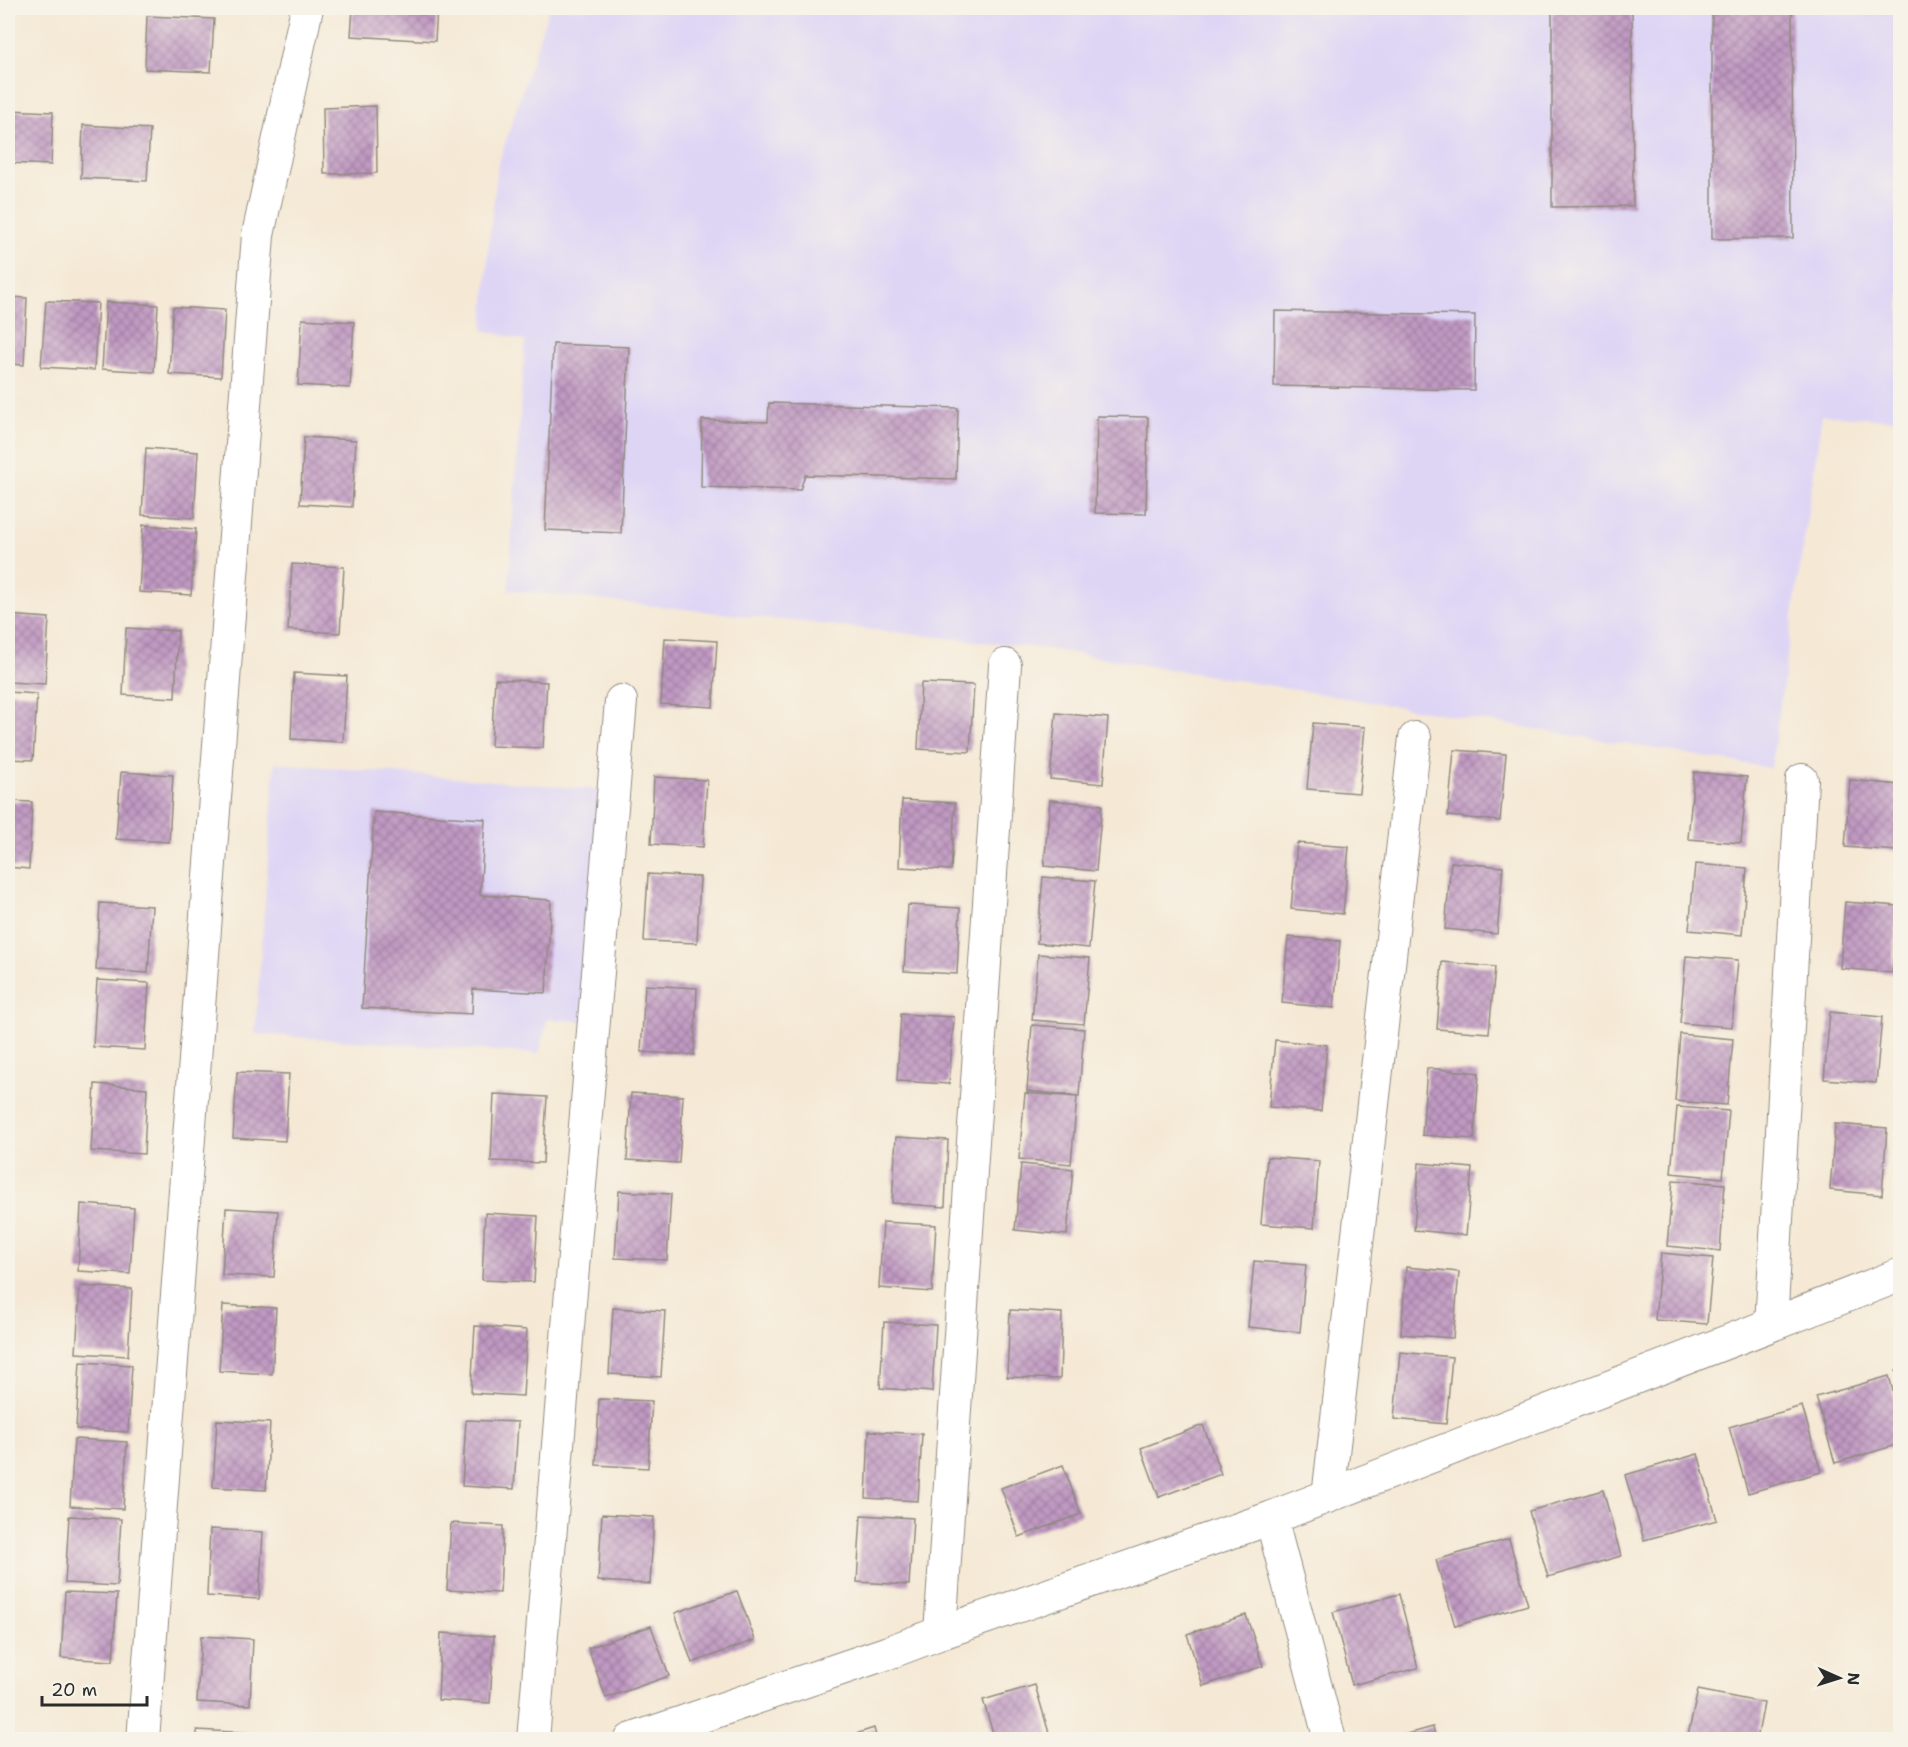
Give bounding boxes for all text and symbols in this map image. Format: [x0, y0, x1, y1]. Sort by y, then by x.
north arrow [1809, 1648, 1869, 1708]
scale bar [42, 1669, 147, 1707]
text: N [1843, 1672, 1864, 1686]
text: 20 m [51, 1678, 97, 1702]

